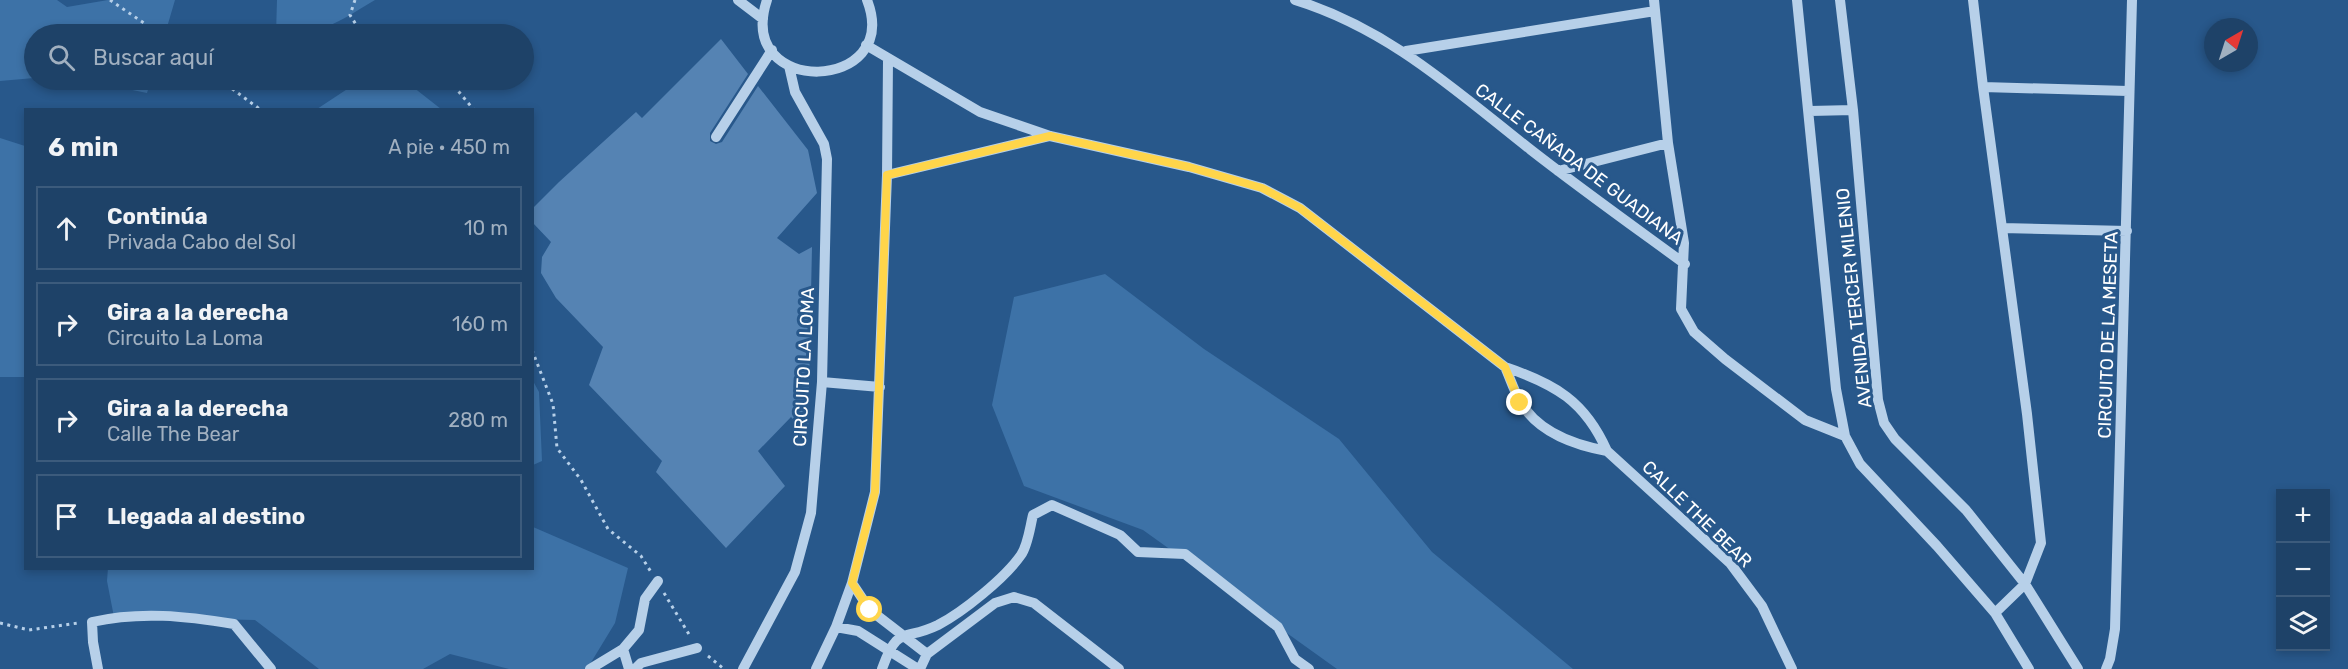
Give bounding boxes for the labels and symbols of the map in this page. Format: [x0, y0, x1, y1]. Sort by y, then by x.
north arrow [2204, 18, 2258, 72]
street label: CALLE CAÑADA DE GUADIANA [1471, 79, 1687, 249]
street label: AVENIDA TERCER MILENIO [1832, 187, 1876, 409]
street label: CIRCUITO DE LA MESETA [2093, 231, 2123, 439]
street label: CIRCUITO LA LOMA [789, 287, 819, 447]
route end [1506, 389, 1532, 415]
street label: CALLE THE BEAR [1637, 456, 1757, 572]
route start [856, 596, 882, 622]

